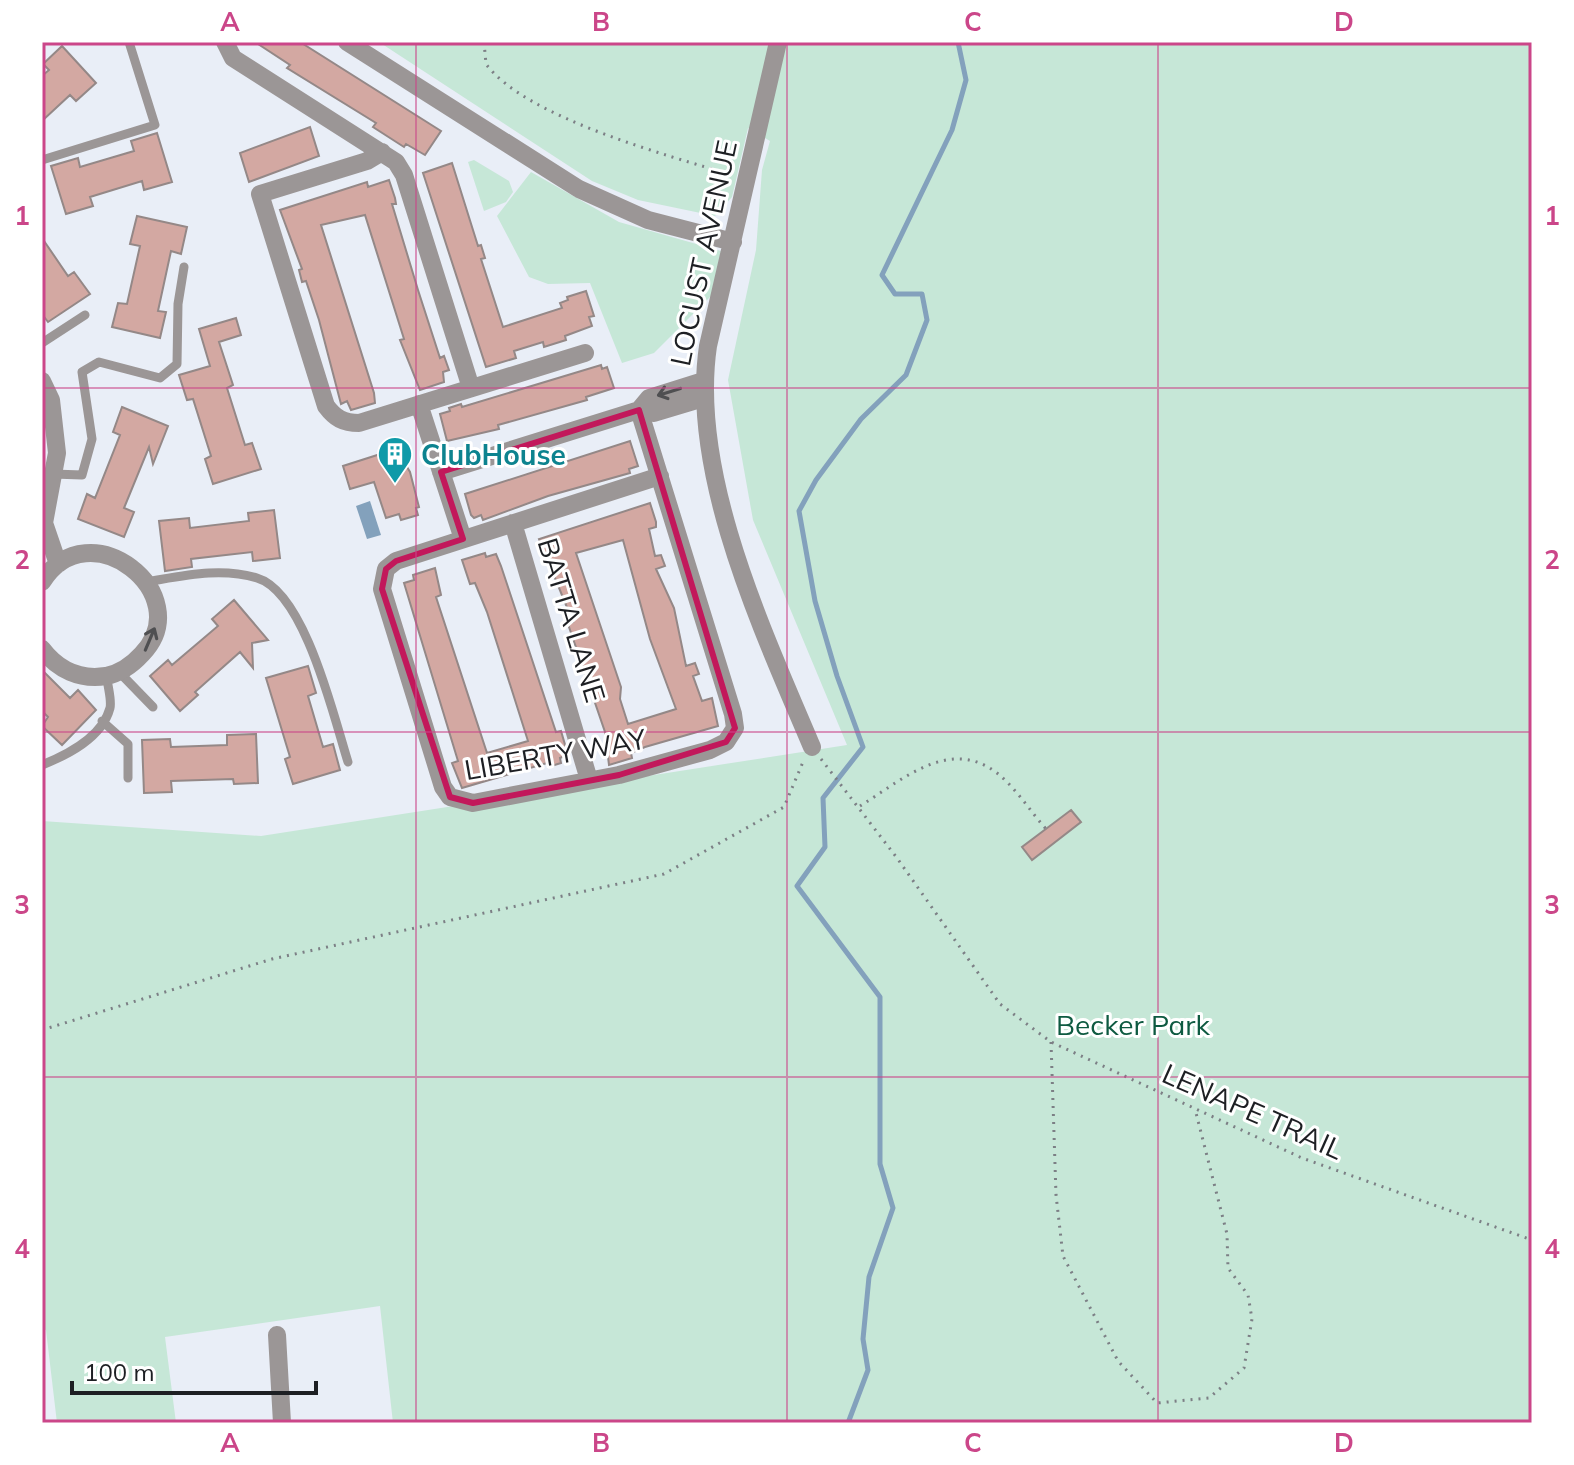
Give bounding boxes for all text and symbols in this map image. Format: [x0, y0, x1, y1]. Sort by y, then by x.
text: A [220, 5, 240, 38]
text: B [592, 5, 610, 38]
text: C [964, 5, 982, 38]
text: D [1334, 5, 1354, 38]
street label: LOCUST AVENUE [662, 137, 744, 369]
text: 1 [14, 199, 30, 232]
text: 1 [1544, 199, 1560, 232]
one-way arrow [657, 386, 682, 400]
building icon: ClubHouse [376, 435, 414, 485]
place label: ClubHouse [421, 437, 566, 472]
street label: BATTA LANE [530, 534, 614, 706]
text: 2 [14, 543, 30, 576]
text: 2 [1544, 543, 1560, 576]
one-way arrow [143, 627, 158, 652]
street label: LIBERTY WAY [462, 721, 649, 787]
text: 3 [14, 888, 30, 921]
text: 3 [1544, 888, 1560, 921]
park label: Becker Park [1056, 1007, 1210, 1042]
street label: LENAPE TRAIL [1157, 1055, 1349, 1167]
text: 4 [14, 1232, 30, 1265]
text: 4 [1544, 1232, 1560, 1265]
scale bar [72, 1345, 316, 1395]
text: 100 m [84, 1357, 155, 1387]
text: A [220, 1426, 240, 1459]
text: B [592, 1426, 610, 1459]
text: C [964, 1426, 982, 1459]
text: D [1334, 1426, 1354, 1459]

